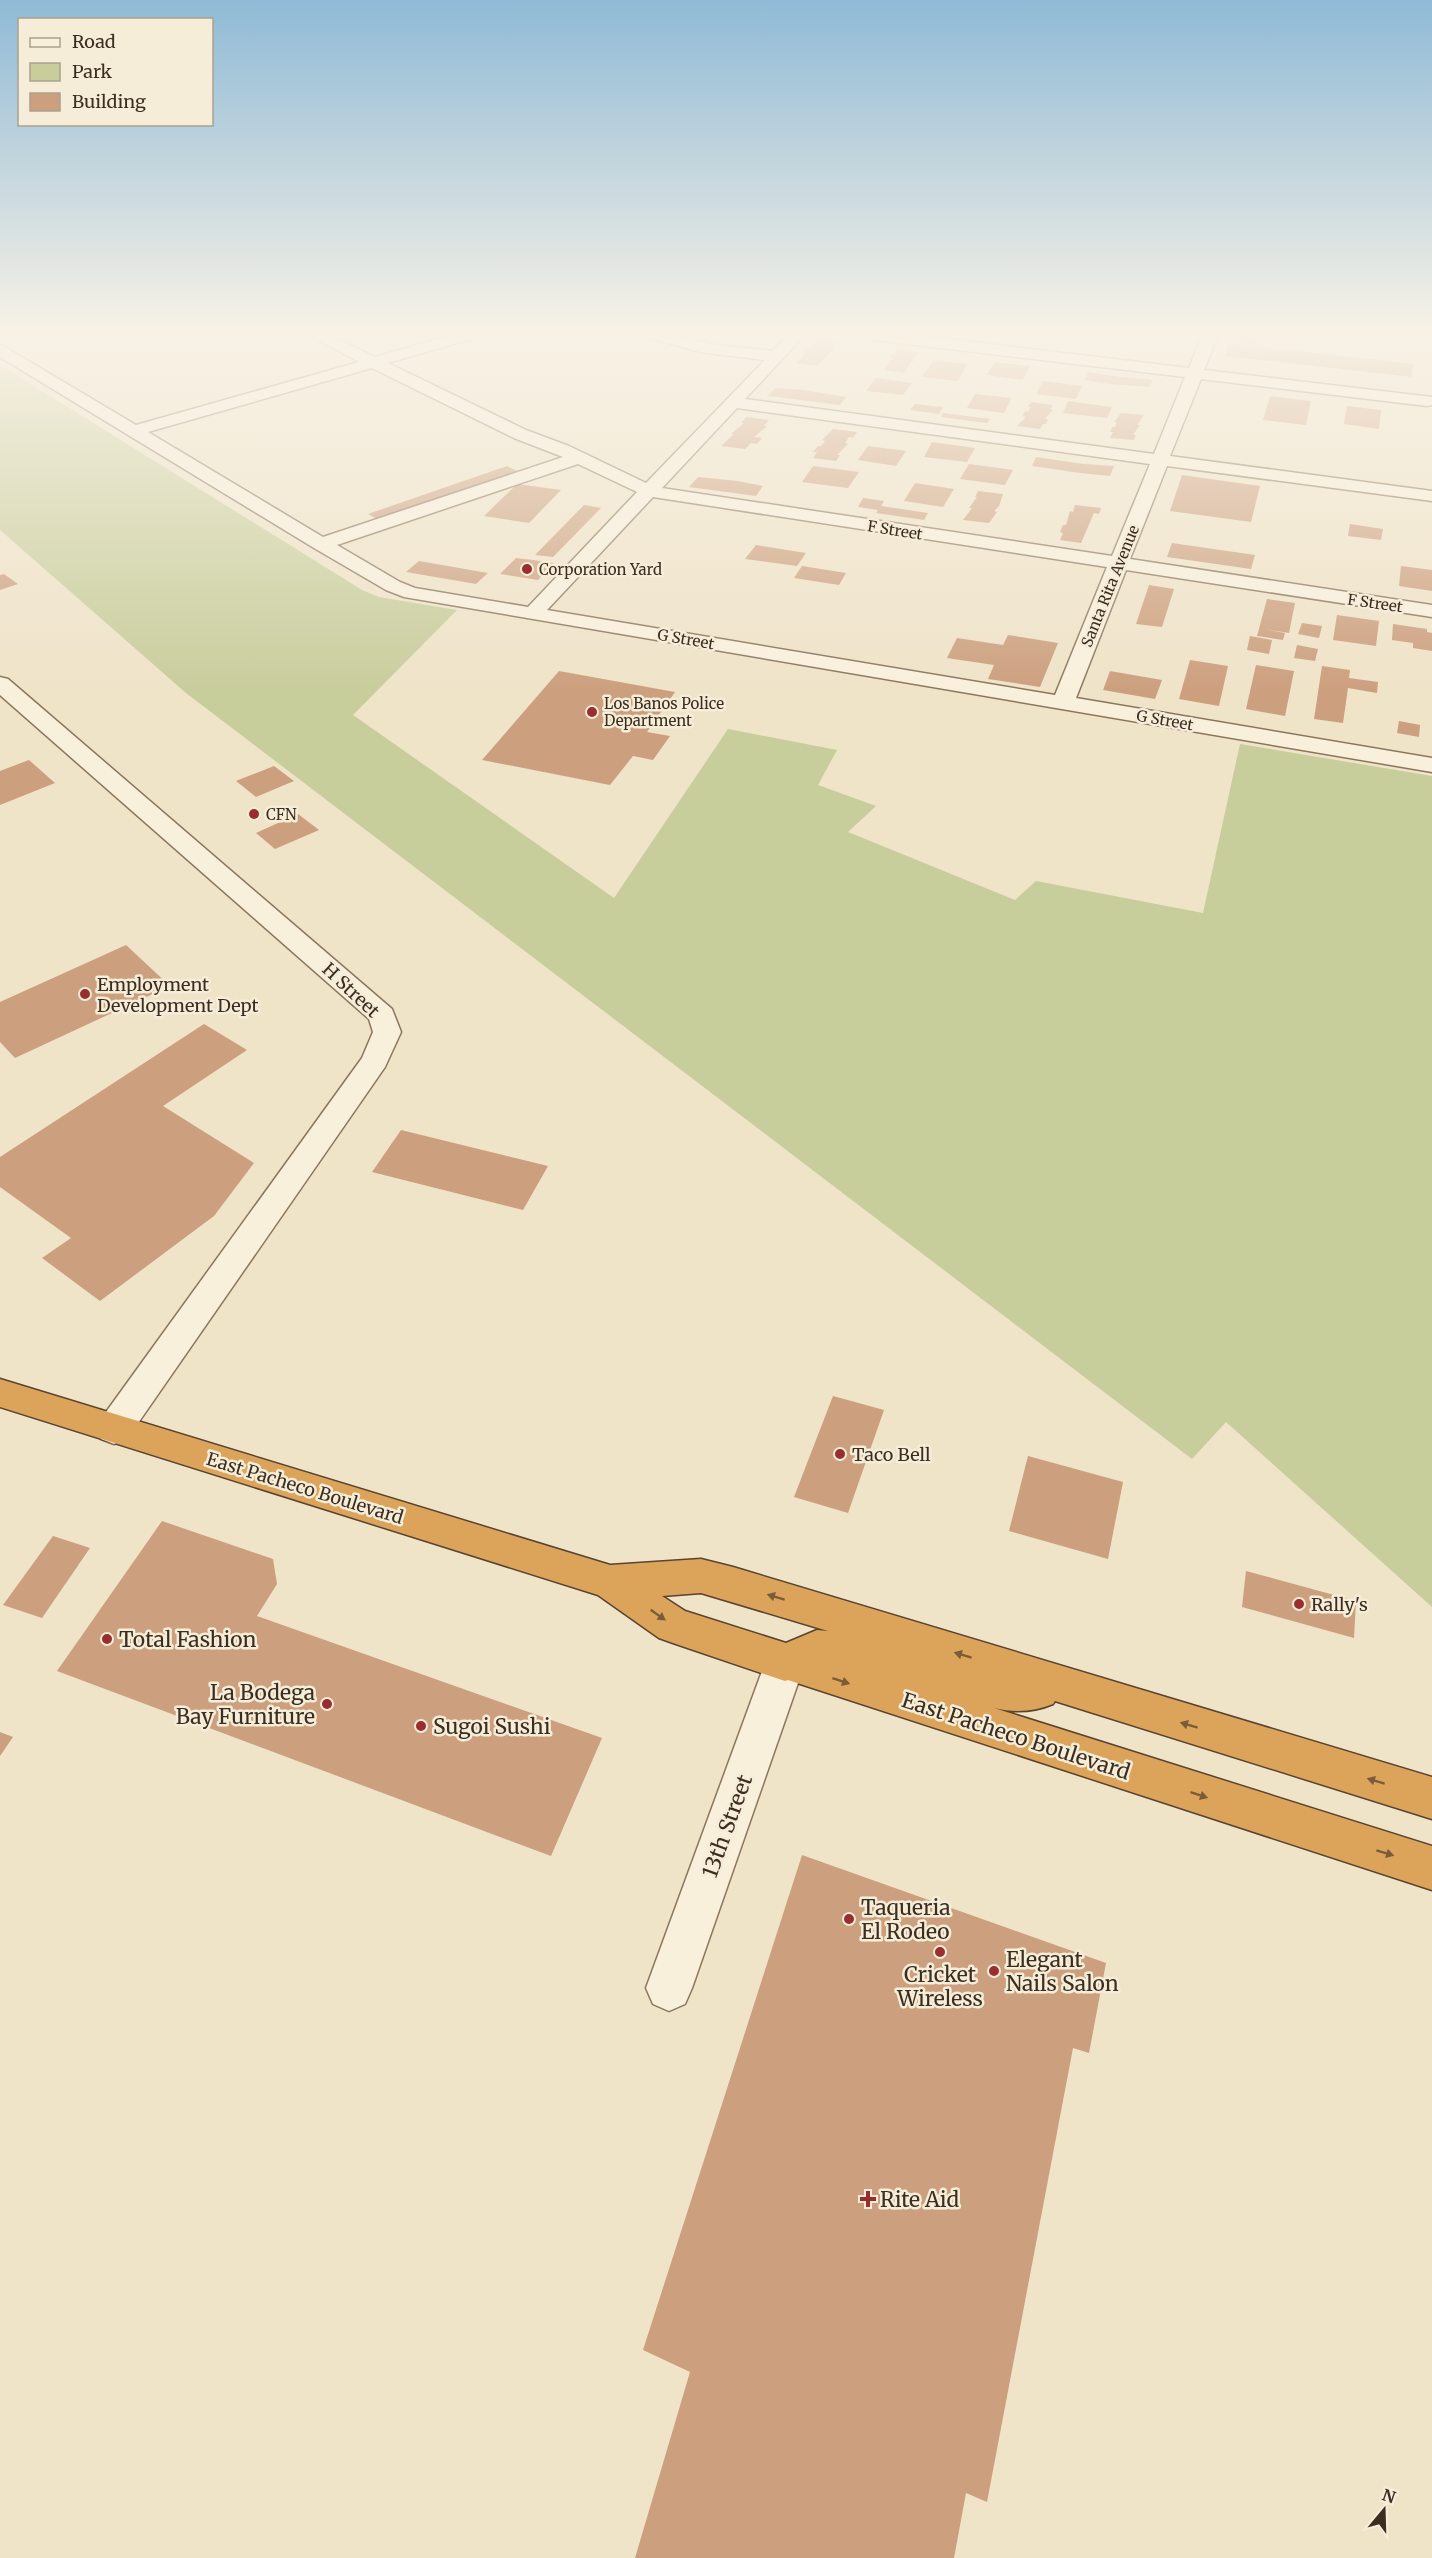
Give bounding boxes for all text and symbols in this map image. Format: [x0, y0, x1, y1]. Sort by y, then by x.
legend [18, 18, 213, 126]
text: Road [72, 30, 116, 53]
text: Park [72, 60, 113, 83]
text: Building [72, 90, 146, 113]
street label: F Street [866, 516, 924, 544]
street label: Santa Rita Avenue [1077, 522, 1143, 650]
place label: Corporation Yard [539, 560, 662, 579]
marker: Corporation Yard [520, 562, 534, 576]
street label: F Street [1346, 590, 1404, 616]
street label: G Street [656, 625, 716, 653]
place label: Los Banos Police Department [604, 694, 724, 730]
marker: Los Banos Police Department [585, 705, 599, 719]
street label: G Street [1135, 706, 1195, 734]
place label: CFN [266, 805, 297, 824]
marker: CFN [247, 807, 261, 821]
street label: H Street [317, 958, 385, 1022]
place label: Employment Development Dept [97, 973, 259, 1017]
marker: Employment Development Dept [78, 987, 92, 1001]
place label: Taco Bell [852, 1443, 931, 1466]
street label: East Pacheco Boulevard [204, 1447, 406, 1529]
marker: Taco Bell [833, 1447, 847, 1461]
one-way arrow [767, 1592, 785, 1601]
place label: Rally's [1311, 1593, 1368, 1616]
marker: Rally's [1292, 1597, 1306, 1611]
one-way arrow [649, 1609, 665, 1621]
place label: Total Fashion [119, 1626, 256, 1653]
marker: Total Fashion [100, 1632, 114, 1646]
one-way arrow [954, 1650, 972, 1659]
one-way arrow [832, 1676, 850, 1686]
place label: La Bodega Bay Furniture [176, 1679, 315, 1730]
street label: East Pacheco Boulevard [898, 1686, 1134, 1786]
marker: La Bodega Bay Furniture [320, 1697, 334, 1711]
place label: Sugoi Sushi [433, 1713, 551, 1740]
marker: Sugoi Sushi [414, 1719, 428, 1733]
one-way arrow [1180, 1720, 1198, 1729]
street label: 13th Street [696, 1771, 758, 1881]
one-way arrow [1367, 1776, 1385, 1785]
one-way arrow [1190, 1790, 1208, 1800]
one-way arrow [1376, 1849, 1394, 1858]
place label: Taqueria El Rodeo [861, 1894, 951, 1945]
marker: Taqueria El Rodeo [842, 1912, 856, 1926]
marker: Cricket Wireless [933, 1945, 947, 1959]
place label: Elegant Nails Salon [1006, 1946, 1119, 1997]
place label: Cricket Wireless [896, 1961, 983, 2012]
marker: Elegant Nails Salon [987, 1964, 1001, 1978]
place label: Rite Aid [880, 2186, 959, 2213]
marker: Rite Aid [861, 2192, 875, 2206]
north arrow [1354, 2480, 1414, 2540]
text: N [1380, 2484, 1398, 2507]

